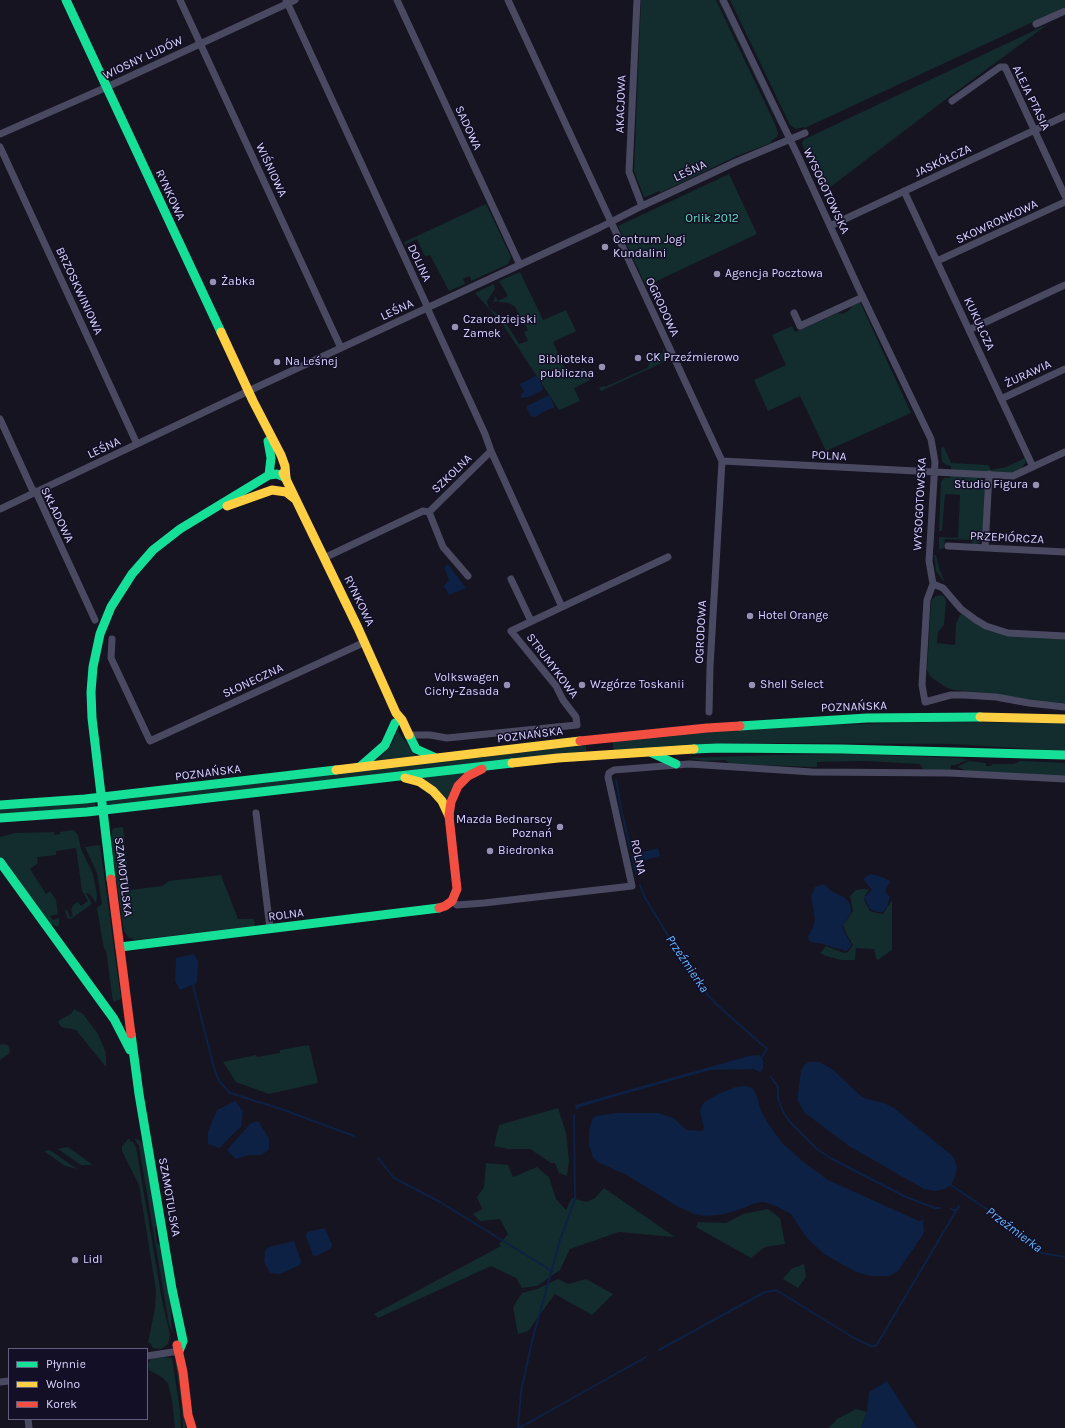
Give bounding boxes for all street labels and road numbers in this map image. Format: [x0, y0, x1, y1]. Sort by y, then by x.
street label: WIOSNY LUDÓW [101, 33, 185, 83]
street label: ALEJA PTASIA [1009, 63, 1053, 133]
street label: AKACJOWA [613, 75, 629, 133]
street label: SADOWA [452, 104, 484, 152]
street label: WIŚNIOWA [252, 141, 290, 199]
street label: JASKÓŁCZA [912, 142, 974, 180]
street label: WYSOGOTOWSKA [800, 146, 852, 236]
street label: LEŚNA [671, 157, 709, 185]
street label: RYNKOWA [152, 167, 188, 223]
street label: SKOWRONKOWA [954, 197, 1040, 247]
street label: DOLINA [404, 242, 434, 284]
street label: BRZOSKWINIOWA [52, 245, 106, 337]
street label: OGRODOWA [642, 275, 682, 339]
street label: KUKUŁCZA [960, 295, 998, 353]
street label: LEŚNA [378, 296, 416, 324]
street label: ŻURAWIA [1002, 357, 1054, 391]
street label: LEŚNA [85, 434, 123, 462]
street label: POLNA [811, 448, 847, 464]
street label: SZKOLNA [429, 451, 475, 497]
street label: WYSOGOTOWSKA [910, 457, 930, 551]
street label: SKŁADOWA [37, 485, 77, 545]
street label: PRZEPIÓRCZA [970, 529, 1044, 547]
street label: RYNKOWA [341, 573, 377, 629]
street label: OGRODOWA [692, 600, 710, 664]
street label: STRUMYKOWA [523, 631, 581, 701]
street label: SŁONECZNA [220, 661, 286, 701]
street label: POZNAŃSKA [821, 699, 887, 715]
street label: POZNAŃSKA [496, 724, 564, 746]
street label: POZNAŃSKA [174, 762, 242, 784]
street label: SZAMOTULSKA [111, 836, 135, 918]
street label: ROLNA [627, 838, 649, 876]
street label: ROLNA [267, 906, 305, 924]
street label: SZAMOTULSKA [155, 1156, 183, 1238]

